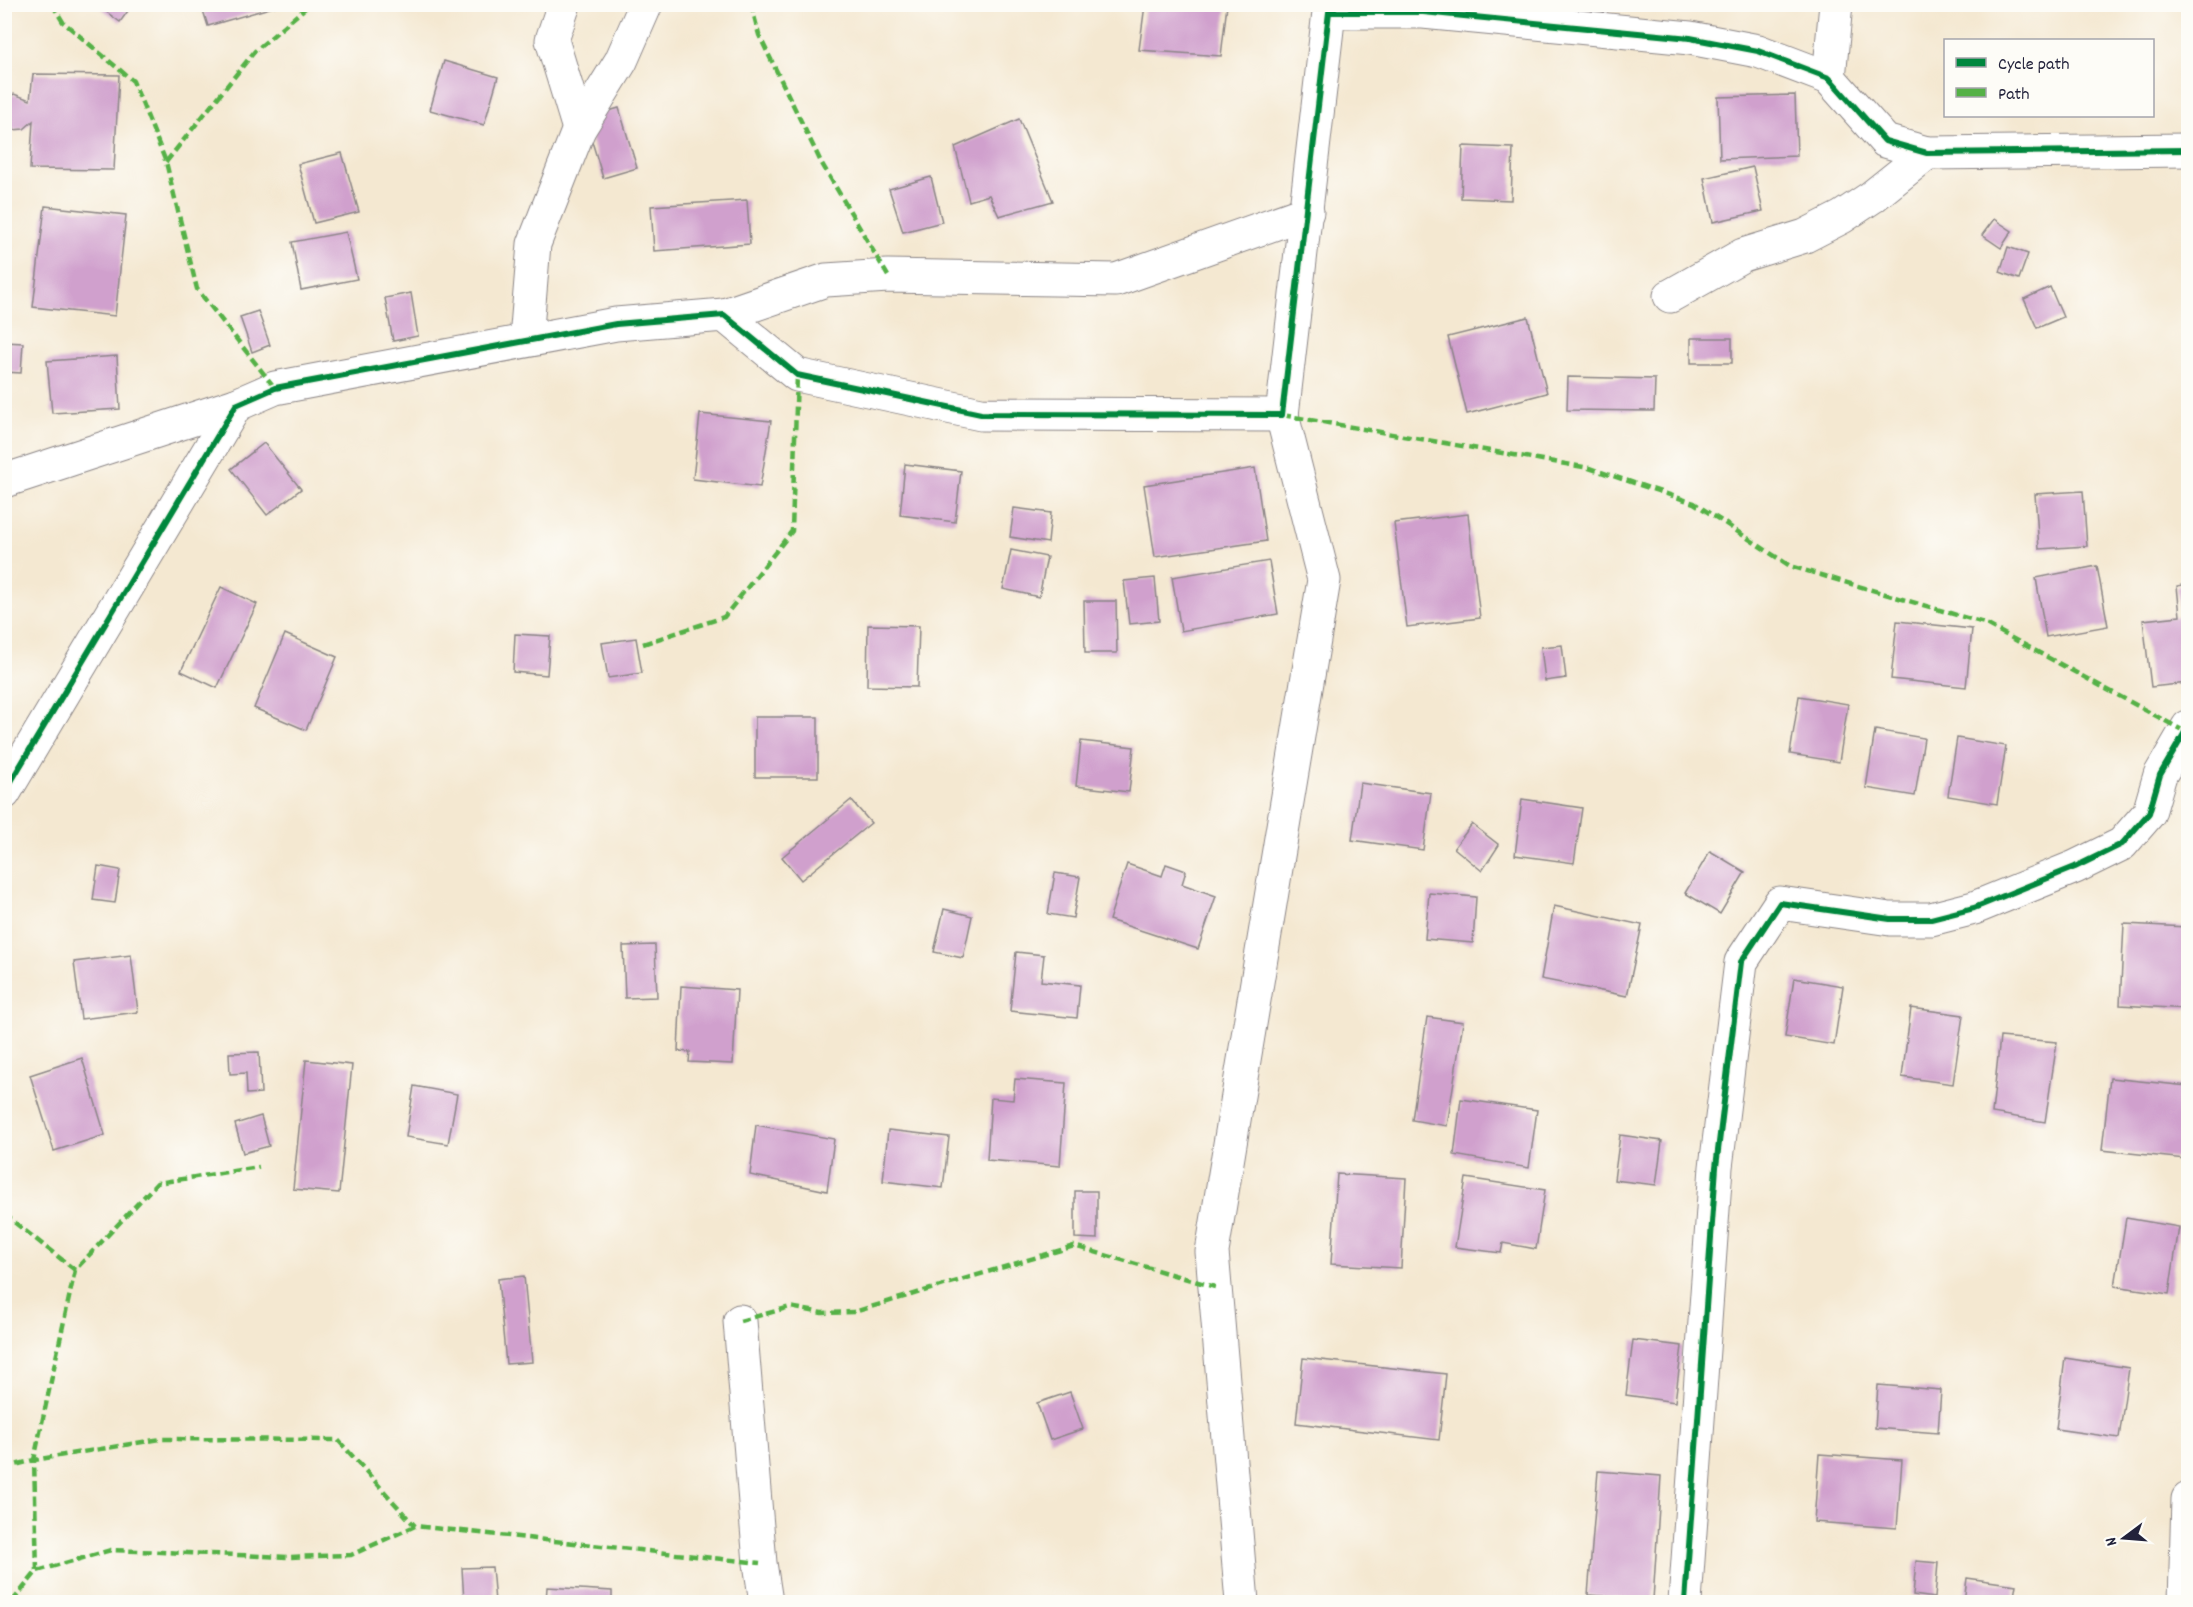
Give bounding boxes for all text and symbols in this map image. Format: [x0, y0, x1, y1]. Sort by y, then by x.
legend [1944, 39, 2154, 117]
text: Cycle path [1998, 53, 2069, 78]
text: Path [1998, 83, 2030, 108]
north arrow [2094, 1508, 2154, 1568]
text: N [2100, 1534, 2124, 1548]

